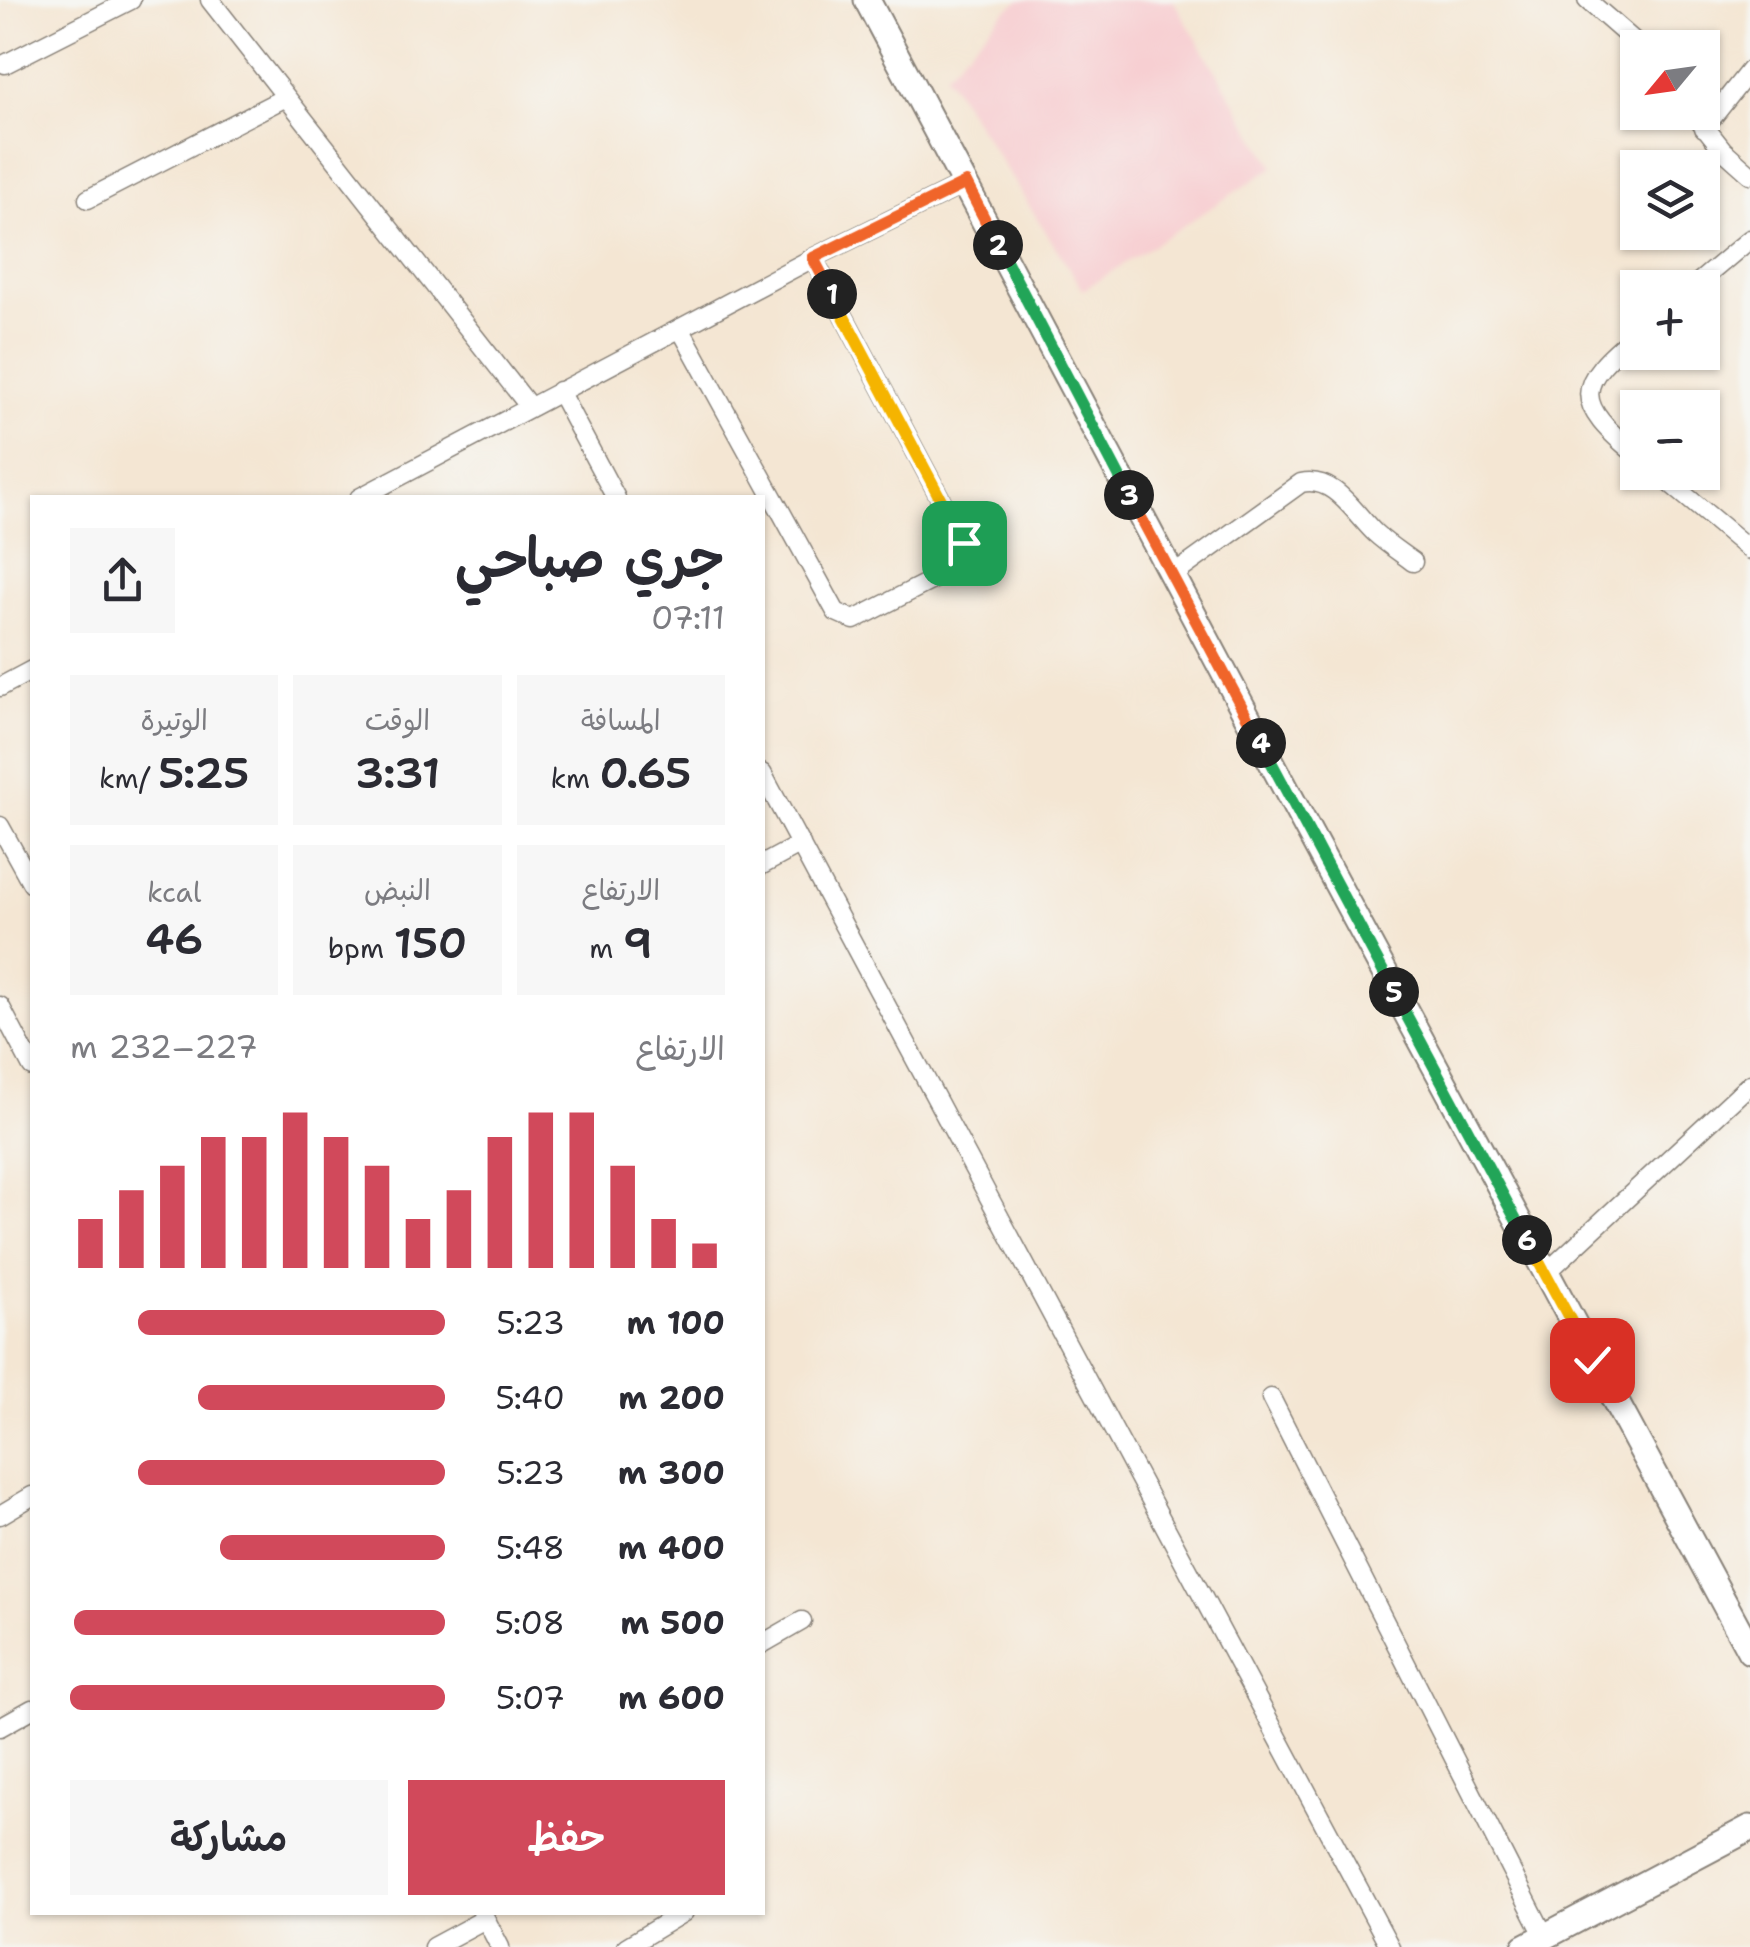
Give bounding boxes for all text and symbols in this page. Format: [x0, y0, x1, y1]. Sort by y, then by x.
north arrow [1620, 30, 1720, 130]
map controls [1620, 30, 1720, 490]
button: layers [1620, 150, 1720, 250]
pin: 2 [973, 220, 1023, 270]
text: 2 [988, 226, 1008, 264]
pin: 1 [807, 269, 857, 319]
button: + [1620, 270, 1720, 370]
text: 1 [826, 275, 838, 313]
button: − [1620, 390, 1720, 490]
pin: 3 [1104, 470, 1154, 520]
text: 3 [1119, 476, 1139, 514]
pin [922, 501, 1007, 586]
icon: arrive [937, 516, 992, 571]
text: جري صباحي [455, 521, 725, 595]
button: share [70, 528, 175, 633]
text: 07:11 [651, 596, 725, 639]
text: الوتيرة [140, 701, 208, 739]
text: الوقت [365, 701, 430, 739]
text: المسافة [581, 701, 661, 739]
pin: 4 [1236, 718, 1286, 768]
text: 4 [1251, 724, 1271, 762]
text: 5:25 [158, 745, 249, 801]
text: 3:31 [355, 745, 440, 801]
text: 0.65 [600, 745, 691, 801]
text: /km [99, 759, 158, 797]
text: km [550, 759, 600, 797]
text: النبض [364, 871, 431, 909]
text: الارتفاع [582, 871, 660, 909]
text: kcal [147, 873, 201, 911]
text: 46 [145, 911, 203, 967]
text: 150 [394, 915, 467, 971]
text: 9 [623, 915, 652, 971]
text: bpm [328, 929, 394, 967]
text: m [589, 929, 623, 967]
pin: 5 [1369, 967, 1419, 1017]
text: 5 [1385, 973, 1403, 1011]
text: 227–232 m [70, 1025, 258, 1068]
text: الارتفاع [635, 1027, 725, 1070]
pin: 6 [1502, 1215, 1552, 1265]
text: 6 [1517, 1221, 1537, 1259]
text: 5:23 [496, 1301, 565, 1344]
text: 100 m [626, 1301, 725, 1344]
pin [1550, 1318, 1635, 1403]
icon: check [1565, 1333, 1620, 1388]
text: 5:40 [495, 1376, 565, 1419]
text: 200 m [618, 1376, 725, 1419]
text: 5:23 [496, 1451, 565, 1494]
text: 300 m [618, 1451, 725, 1494]
text: 5:48 [496, 1526, 565, 1569]
text: 400 m [618, 1526, 725, 1569]
text: 5:08 [495, 1601, 565, 1644]
text: 500 m [620, 1601, 725, 1644]
text: 5:07 [496, 1676, 565, 1719]
text: 600 m [618, 1676, 725, 1719]
button: مشاركة [70, 1780, 388, 1895]
button: حفظ [408, 1780, 725, 1895]

